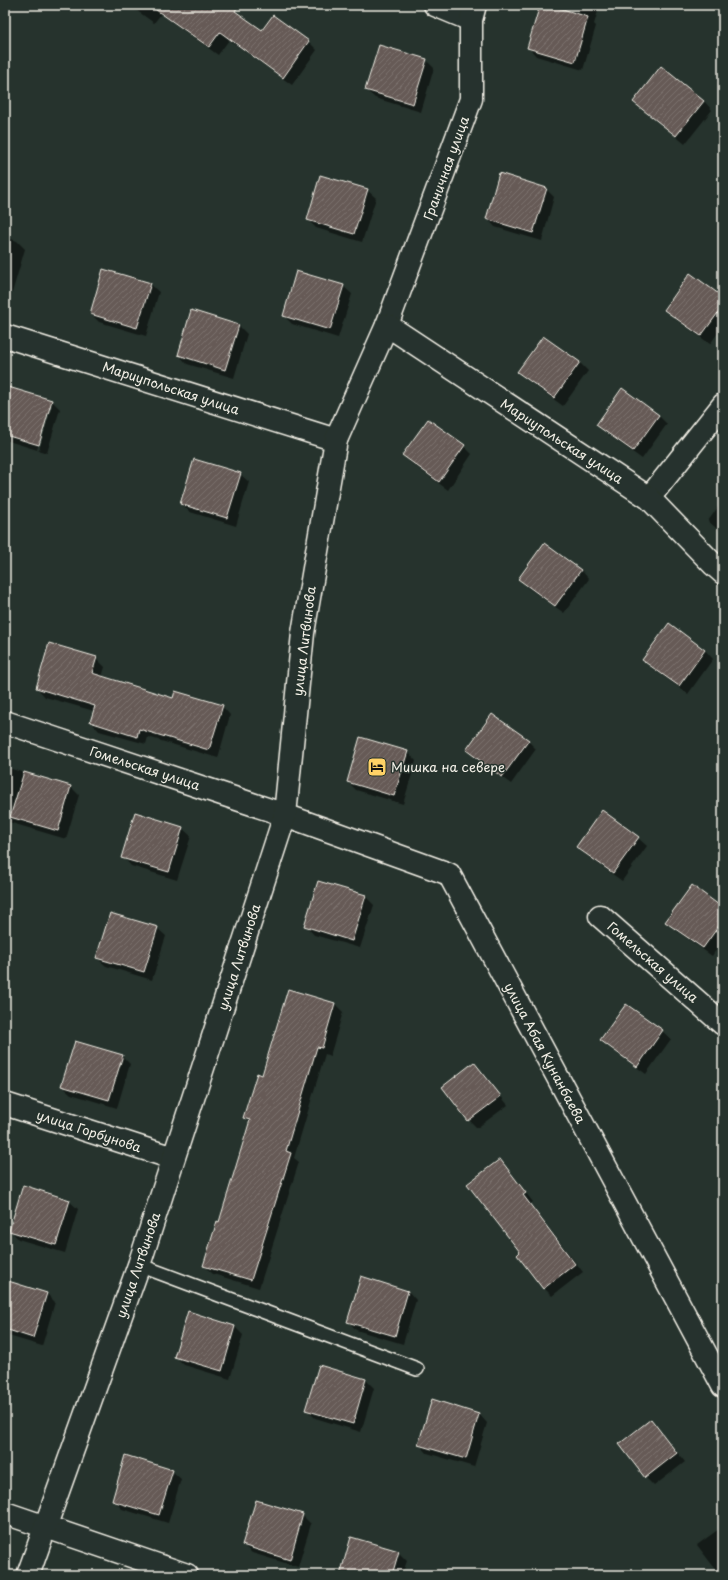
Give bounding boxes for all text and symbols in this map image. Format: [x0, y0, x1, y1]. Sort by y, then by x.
street label: Граничная улица [418, 112, 473, 223]
street label: Мариупольская улица [100, 356, 243, 419]
street label: Мариупольская улица [497, 394, 628, 488]
street label: улица Литвинова [287, 584, 320, 697]
street label: Гомельская улица [88, 741, 204, 795]
hotel icon: Мишка на севере [366, 756, 388, 778]
place label: Мишка на севере [391, 757, 505, 776]
street label: улица Литвинова [212, 900, 265, 1012]
street label: Гомельская улица [604, 917, 704, 1007]
street label: улица Абая Кунанбаева [500, 979, 591, 1127]
street label: улица Горбунова [34, 1105, 145, 1157]
street label: улица Литвинова [111, 1209, 165, 1320]

